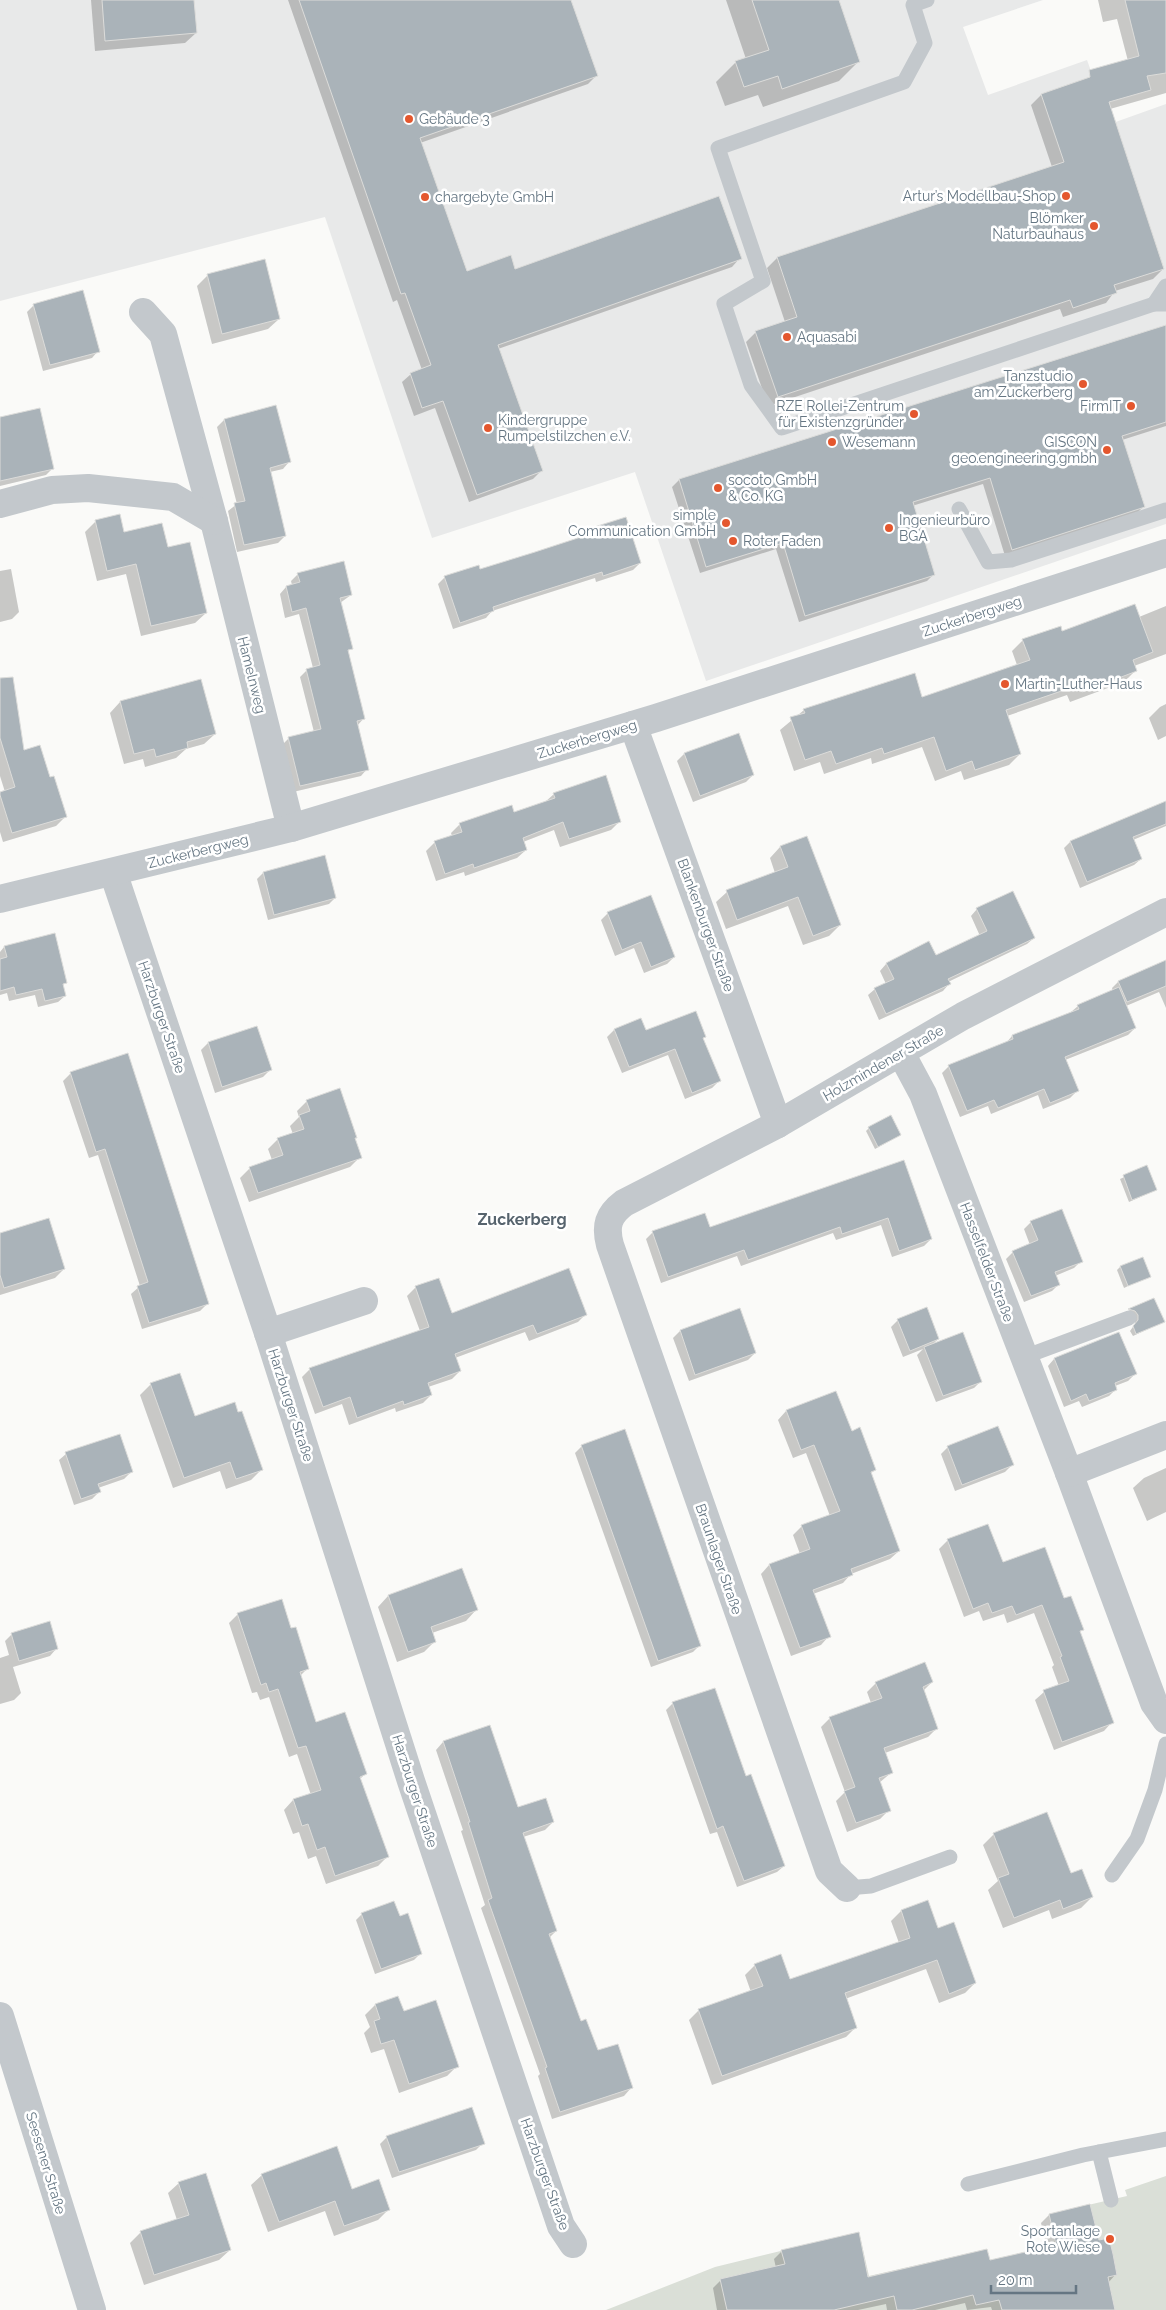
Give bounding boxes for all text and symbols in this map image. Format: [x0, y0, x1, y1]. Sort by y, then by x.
place label: Gebäude 3 [419, 111, 490, 127]
marker: Gebäude 3 [403, 113, 415, 125]
place label: Artur’s Modellbau-Shop [903, 188, 1056, 204]
place label: chargebyte GmbH [435, 189, 554, 205]
marker: Artur’s Modellbau-Shop [1060, 190, 1072, 202]
marker: chargebyte GmbH [419, 191, 431, 203]
place label: Blömker Naturbauhaus [992, 210, 1084, 242]
marker: Blömker Naturbauhaus [1088, 220, 1100, 232]
place label: Aquasabi [797, 329, 857, 345]
marker: Aquasabi [781, 331, 793, 343]
place label: Tanzstudio am Zuckerberg [974, 368, 1073, 400]
marker: Tanzstudio am Zuckerberg [1077, 378, 1089, 390]
place label: RZE Rollei-Zentrum für Existenzgründer [776, 398, 904, 430]
place label: FirmIT [1080, 398, 1121, 414]
marker: FirmIT [1125, 400, 1137, 412]
marker: RZE Rollei-Zentrum für Existenzgründer [908, 408, 920, 420]
place label: Kindergruppe Rumpelstilzchen e.V. [498, 412, 631, 444]
marker: Kindergruppe Rumpelstilzchen e.V. [482, 422, 494, 434]
place label: Wesemann [842, 434, 916, 450]
place label: GISCON geo.engineering.gmbh [951, 434, 1097, 466]
marker: Wesemann [826, 436, 838, 448]
marker: GISCON geo.engineering.gmbh [1101, 444, 1113, 456]
place label: socoto GmbH & Co. KG [728, 472, 817, 504]
marker: socoto GmbH & Co. KG [712, 482, 724, 494]
place label: simple Communication GmbH [568, 507, 716, 539]
place label: Ingenieurbüro BGA [899, 512, 990, 544]
marker: simple Communication GmbH [720, 517, 732, 529]
marker: Ingenieurbüro BGA [883, 522, 895, 534]
place label: Roter Faden [743, 533, 821, 549]
marker: Roter Faden [727, 535, 739, 547]
street label: Zuckerbergweg [921, 592, 1023, 640]
street label: Hamelnweg [235, 635, 269, 715]
place label: Martin-Luther-Haus [1015, 676, 1143, 692]
marker: Martin-Luther-Haus [999, 678, 1011, 690]
street label: Zuckerbergweg [535, 716, 639, 762]
street label: Zuckerbergweg [146, 831, 250, 871]
street label: Blankenburger Straße [674, 856, 738, 994]
street label: Harzburger Straße [135, 959, 189, 1075]
street label: Holzmindener Straße [820, 1022, 946, 1104]
street label: Hasselfelder Straße [957, 1200, 1017, 1324]
district label: Zuckerberg [477, 1210, 567, 1229]
street label: Harzburger Straße [265, 1346, 317, 1464]
street label: Braunlager Straße [693, 1501, 745, 1617]
street label: Harzburger Straße [389, 1732, 441, 1850]
street label: Seesener Straße [23, 2110, 69, 2216]
street label: Harzburger Straße [517, 2116, 573, 2232]
place label: Sportanlage Rote Wiese [1021, 2223, 1100, 2255]
marker: Sportanlage Rote Wiese [1104, 2233, 1116, 2245]
scale bar [991, 2262, 1076, 2294]
text: 20 m [998, 2271, 1033, 2289]

